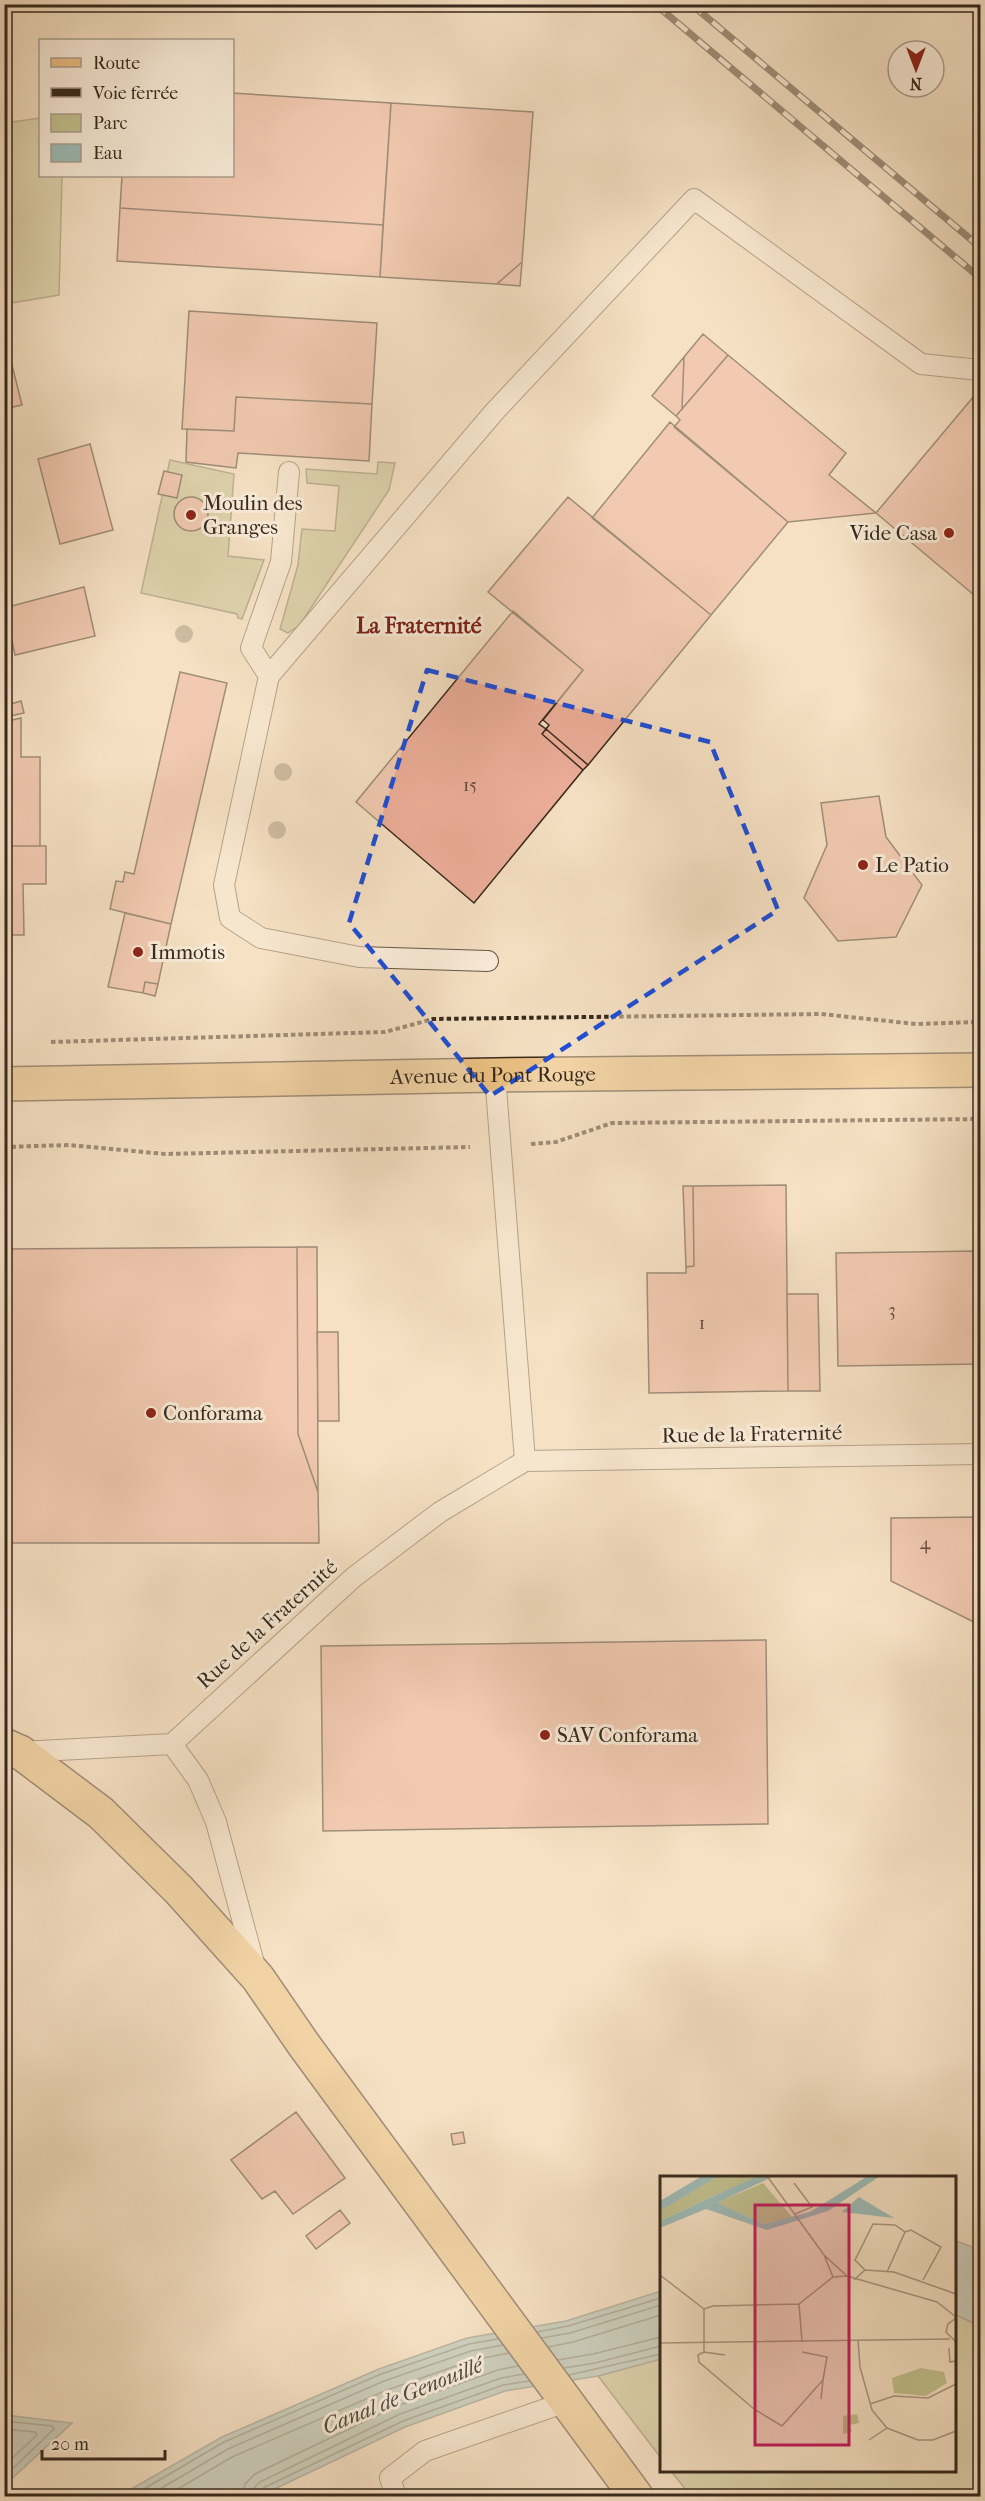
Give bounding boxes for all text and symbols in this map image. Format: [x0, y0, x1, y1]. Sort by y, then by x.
legend [39, 39, 234, 177]
north arrow [886, 39, 946, 99]
text: Route [93, 53, 140, 74]
text: N [909, 74, 922, 93]
text: Voie ferrée [92, 83, 178, 104]
text: Parc [93, 113, 128, 134]
text: Eau [93, 143, 122, 164]
place label: Moulin des Granges [203, 491, 303, 539]
marker: Moulin des Granges [184, 508, 198, 522]
place label: Vide Casa [849, 521, 937, 545]
marker: Vide Casa [942, 526, 956, 540]
district label: La Fraternité [356, 613, 482, 639]
house number: 15 [463, 775, 477, 796]
place label: Le Patio [875, 853, 949, 877]
marker: Le Patio [856, 858, 870, 872]
place label: Immotis [150, 940, 225, 964]
marker: Immotis [131, 945, 145, 959]
street label: Avenue du Pont Rouge [389, 1062, 596, 1089]
house number: 3 [888, 1300, 896, 1321]
house number: 1 [699, 1313, 705, 1334]
place label: Conforama [163, 1401, 263, 1425]
marker: Conforama [144, 1406, 158, 1420]
street label: Rue de la Fraternité [661, 1420, 843, 1448]
house number: 4 [920, 1533, 931, 1554]
street label: Rue de la Fraternité [192, 1555, 342, 1693]
place label: SAV Conforama [557, 1723, 698, 1747]
marker: SAV Conforama [538, 1728, 552, 1742]
inset map [660, 2176, 955, 2471]
water label: Canal de Genouillé [319, 2351, 489, 2440]
scale bar [42, 2423, 165, 2461]
text: 20 m [51, 2434, 89, 2455]

